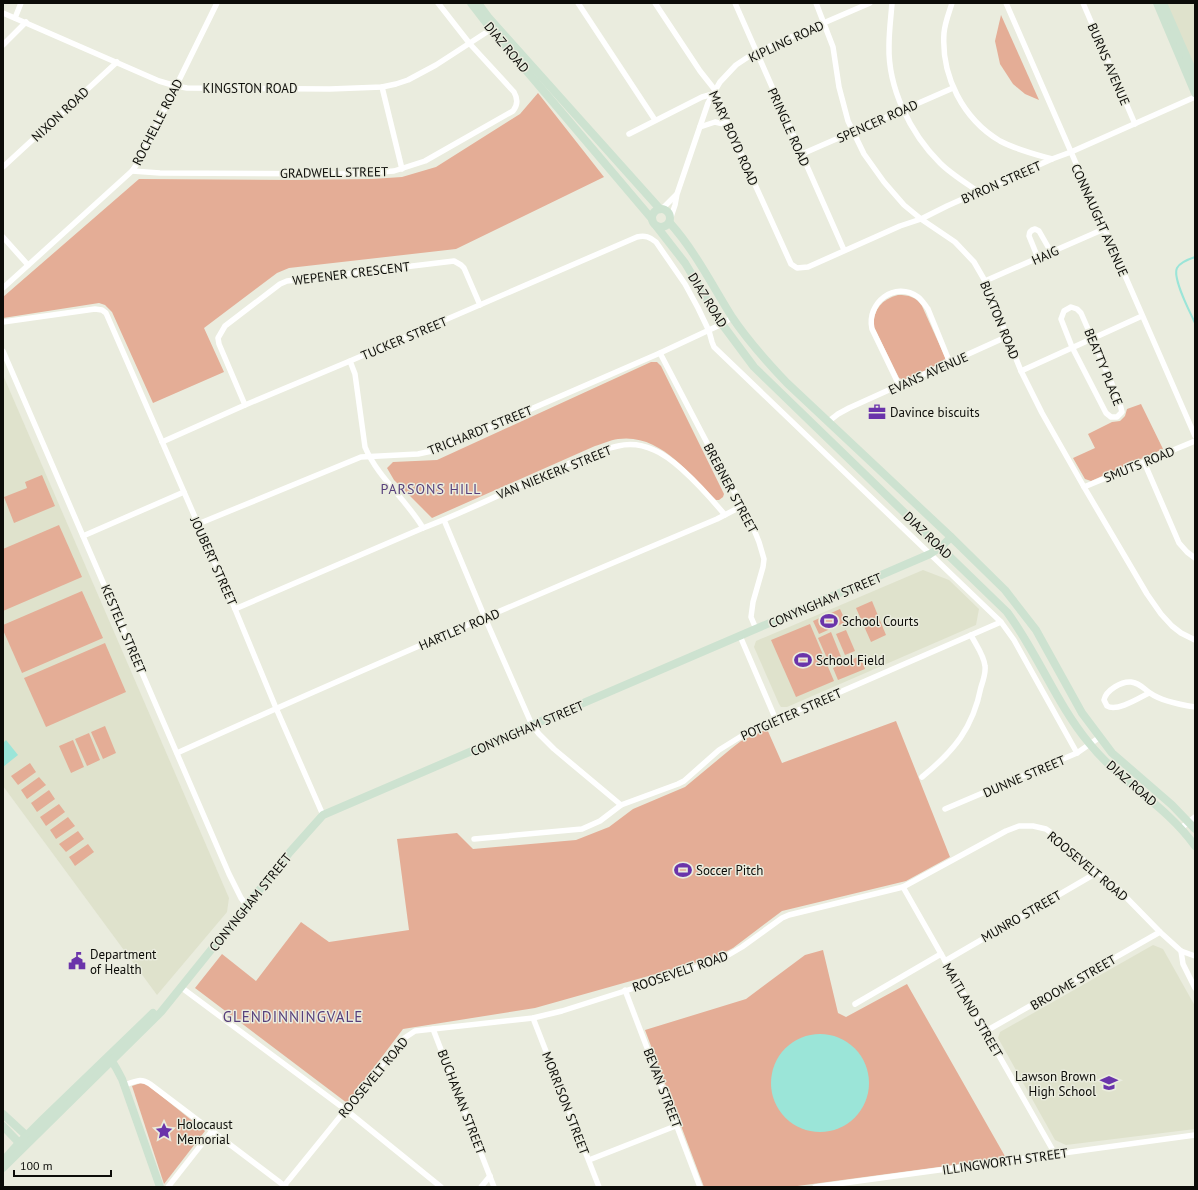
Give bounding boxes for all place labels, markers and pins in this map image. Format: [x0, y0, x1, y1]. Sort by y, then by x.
office icon: Davince biscuits [867, 402, 887, 422]
place label: Davince biscuits [890, 404, 980, 421]
sports icon: School Courts [819, 611, 839, 631]
place label: School Courts [842, 613, 919, 630]
sports icon: School Field [793, 650, 813, 670]
place label: School Field [816, 652, 885, 669]
sports icon: Soccer Pitch [673, 860, 693, 880]
place label: Soccer Pitch [696, 862, 763, 879]
place label: Department of Health [90, 946, 157, 978]
public building icon: Department of Health [67, 951, 87, 971]
place label: Lawson Brown High School [1015, 1068, 1096, 1100]
school or university icon: Lawson Brown High School [1099, 1073, 1119, 1093]
place label: Holocaust Memorial [177, 1116, 233, 1148]
place icon: Holocaust Memorial [154, 1121, 174, 1141]

